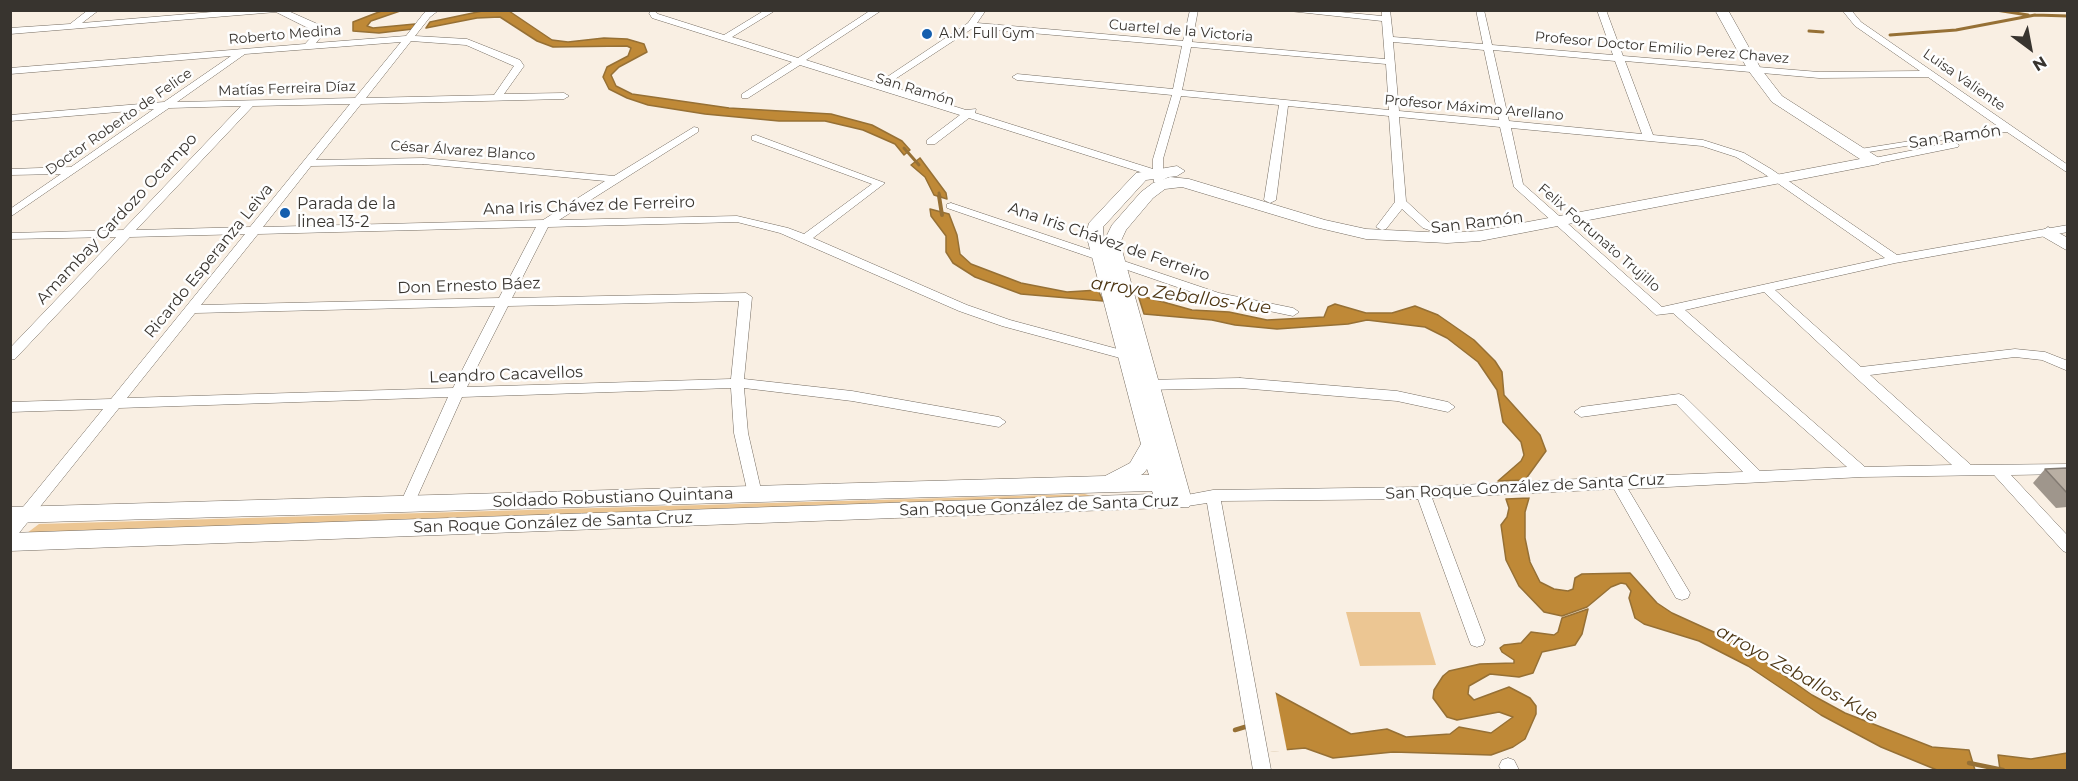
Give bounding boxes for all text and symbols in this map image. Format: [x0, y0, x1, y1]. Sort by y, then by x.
street label: Cuartel de la Victoria [1108, 16, 1254, 46]
north arrow [2000, 18, 2060, 78]
street label: Roberto Medina [228, 22, 342, 48]
place label: A.M. Full Gym [939, 26, 1035, 42]
marker: A.M. Full Gym [920, 27, 934, 41]
street label: Profesor Doctor Emilio Perez Chavez [1534, 29, 1790, 67]
street label: Luisa Valiente [1920, 45, 2008, 115]
text: N [2029, 52, 2050, 75]
street label: Doctor Roberto de Felice [43, 65, 195, 179]
street label: San Ramón [874, 70, 956, 110]
street label: Matías Ferreira Díaz [218, 78, 356, 100]
street label: Profesor Máximo Arellano [1384, 92, 1564, 124]
street label: San Ramón [1908, 121, 2002, 153]
street label: Amambay Cardozo Ocampo [32, 129, 202, 309]
street label: César Álvarez Blanco [390, 138, 536, 164]
street label: Ricardo Esperanza Leiva [141, 180, 277, 342]
street label: Felix Fortunato Trujillo [1534, 180, 1664, 296]
street label: Ana Iris Chávez de Ferreiro [483, 193, 695, 219]
place label: Parada de la linea 13-2 [297, 194, 396, 232]
street label: Ana Iris Chávez de Ferreiro [1006, 198, 1212, 286]
marker: Parada de la linea 13-2 [278, 206, 292, 220]
street label: San Ramón [1430, 208, 1524, 238]
water label: arroyo Zeballos-Kue [1090, 273, 1272, 319]
street label: Don Ernesto Báez [397, 274, 541, 298]
street label: Leandro Cacavellos [429, 363, 583, 387]
street label: San Roque González de Santa Cruz [1385, 470, 1665, 504]
street label: Soldado Robustiano Quintana [492, 484, 734, 512]
street label: San Roque González de Santa Cruz [899, 492, 1179, 520]
street label: San Roque González de Santa Cruz [413, 509, 693, 537]
water label: arroyo Zeballos-Kue [1712, 621, 1882, 727]

